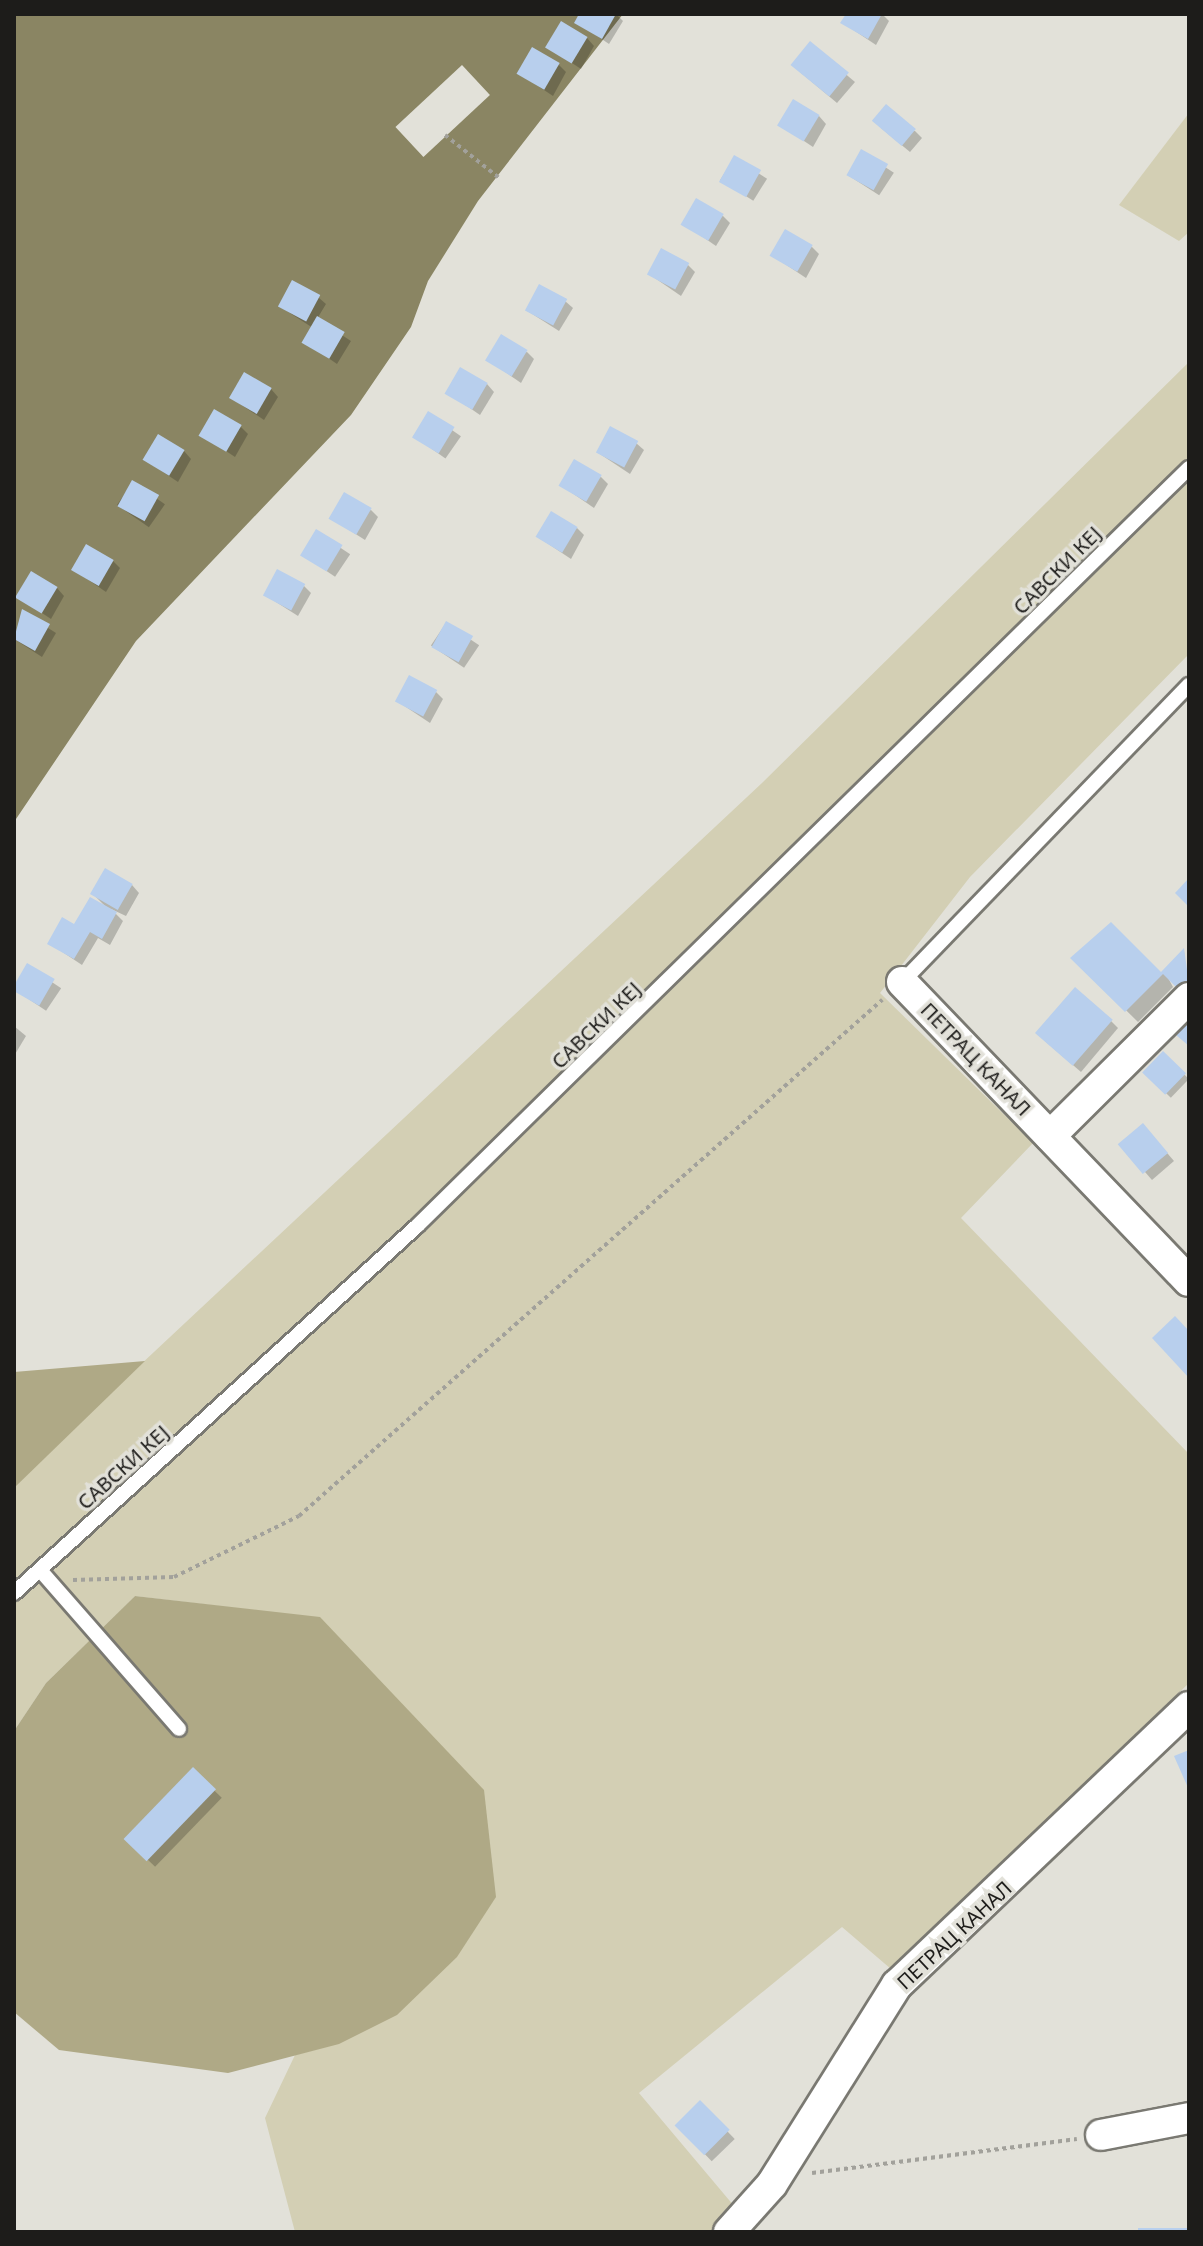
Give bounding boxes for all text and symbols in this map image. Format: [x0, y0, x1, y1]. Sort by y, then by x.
street label: САВСКИ КЕЈ [1008, 521, 1106, 619]
street label: САВСКИ КЕЈ [547, 977, 645, 1073]
street label: ПЕТРАЦ КАНАЛ [916, 998, 1036, 1120]
street label: САВСКИ КЕЈ [73, 1420, 173, 1514]
street label: ПЕТРАЦ КАНАЛ [892, 1876, 1016, 1994]

